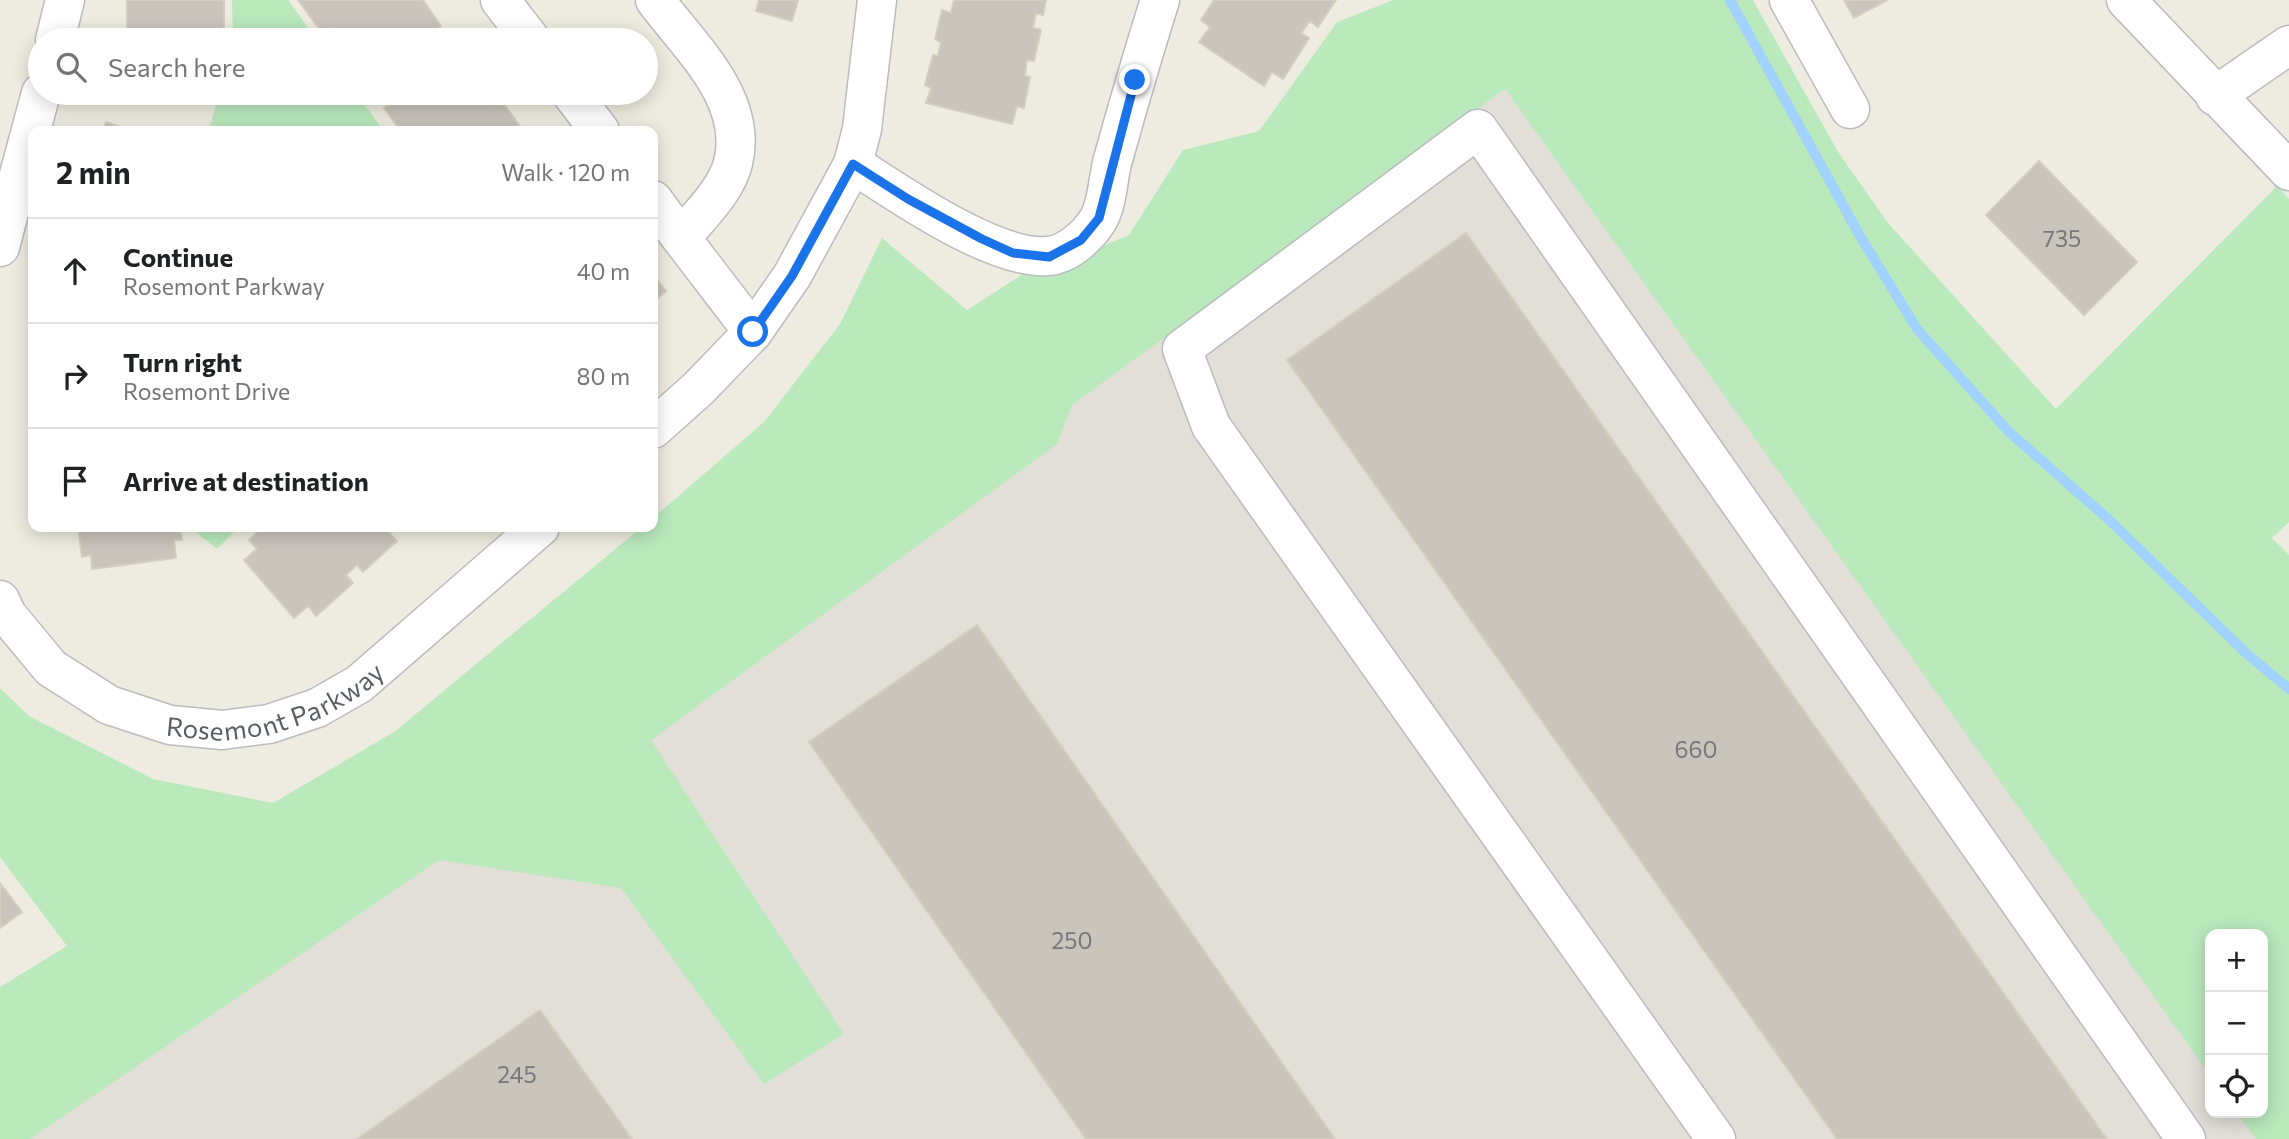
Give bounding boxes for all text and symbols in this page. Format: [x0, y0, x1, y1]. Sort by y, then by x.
search box [28, 28, 658, 105]
icon: search [52, 48, 90, 86]
text: Search here [108, 51, 246, 82]
route end [1119, 64, 1150, 95]
text: 2 min [56, 153, 131, 190]
text: Walk · 120 m [501, 158, 630, 186]
house number: 735 [2043, 224, 2081, 252]
text: Continue [123, 241, 233, 272]
icon: ahead [56, 252, 94, 290]
text: 40 m [577, 257, 630, 285]
text: Rosemont Parkway [123, 272, 325, 300]
route start [737, 316, 768, 347]
text: Turn right [123, 346, 242, 377]
icon: right [56, 357, 94, 395]
text: 80 m [577, 362, 630, 390]
text: Rosemont Drive [123, 377, 290, 405]
icon: arrive [56, 462, 94, 500]
text: Arrive at destination [123, 465, 369, 496]
street label: Rosemont Parkway [165, 655, 389, 746]
house number: 660 [1675, 735, 1717, 763]
house number: 250 [1052, 926, 1092, 954]
map controls [2205, 929, 2268, 1118]
button: + [2205, 929, 2268, 992]
button: − [2205, 992, 2268, 1055]
button: locate [2205, 1055, 2268, 1118]
house number: 245 [497, 1060, 537, 1088]

